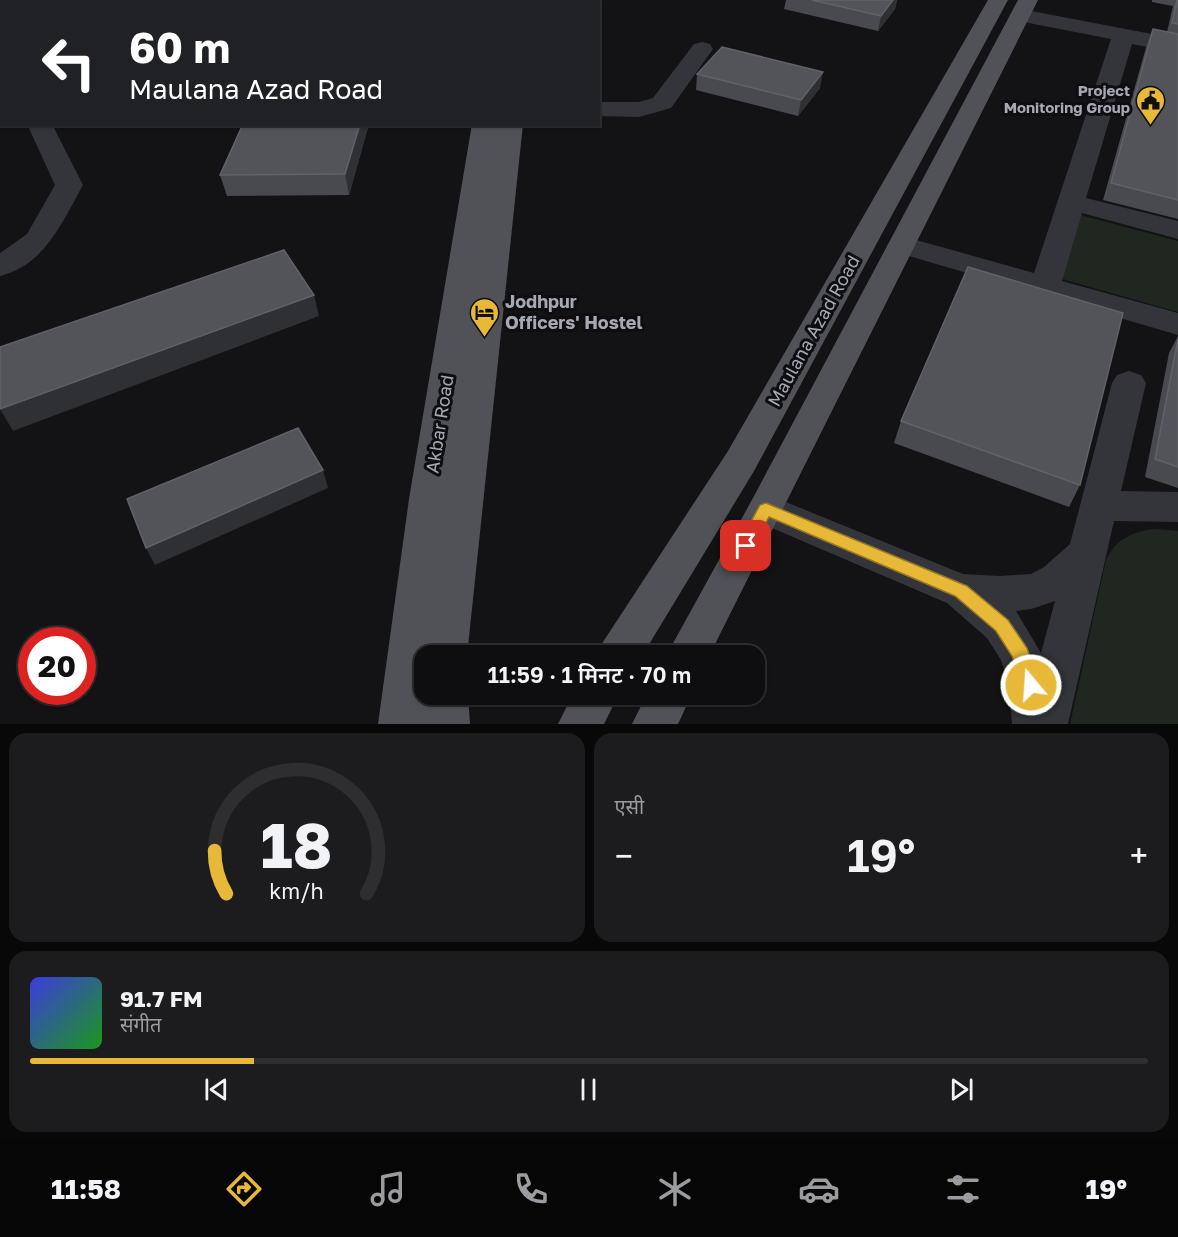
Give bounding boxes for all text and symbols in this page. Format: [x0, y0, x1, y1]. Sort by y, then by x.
text: 60 m [129, 22, 230, 72]
icon: left [30, 24, 108, 102]
text: Maulana Azad Road [129, 73, 383, 105]
place label: Project Monitoring Group [1004, 81, 1130, 116]
public building icon: Project Monitoring Group [1135, 84, 1167, 126]
street label: Maulana Azad Road [762, 251, 864, 410]
place label: Jodhpur Officers' Hostel [505, 290, 643, 333]
hotel icon: Jodhpur Officers' Hostel [468, 296, 500, 338]
street label: Akbar Road [420, 373, 458, 475]
pin [720, 520, 771, 571]
icon: arrive [729, 529, 762, 562]
speed limit sign: 20 [18, 627, 96, 705]
position arrow [999, 653, 1063, 717]
text: 11:59 · 1 मिनट · 70 m [488, 661, 691, 688]
text: एसी [615, 794, 644, 818]
text: 18 [261, 807, 333, 882]
text: 19° [847, 828, 915, 882]
text: − [615, 836, 633, 875]
text: + [1130, 836, 1148, 875]
text: km/h [269, 879, 324, 905]
text: 91.7 FM [120, 985, 203, 1012]
text: संगीत [120, 1012, 161, 1036]
icon: previous [200, 1073, 233, 1106]
icon: pause [572, 1073, 605, 1106]
icon: next [945, 1073, 978, 1106]
icon: directions [223, 1168, 265, 1210]
icon: music [367, 1168, 409, 1210]
icon: phone [510, 1168, 552, 1210]
icon: climate [654, 1168, 696, 1210]
icon: car [798, 1168, 840, 1210]
icon: filters [942, 1168, 984, 1210]
text: 11:58 [51, 1173, 121, 1205]
text: 19° [1085, 1173, 1127, 1205]

